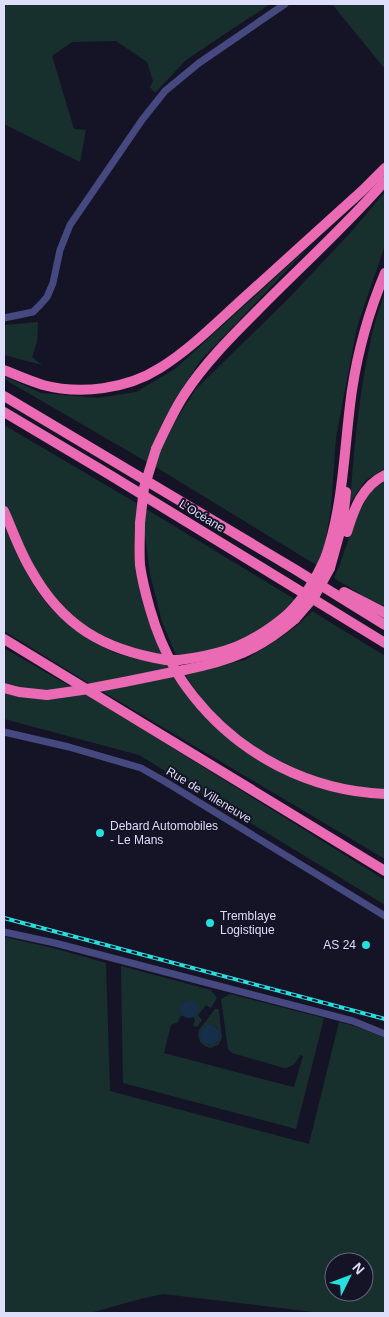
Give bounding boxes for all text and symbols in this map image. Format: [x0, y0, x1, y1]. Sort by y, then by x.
street label: L’Océane [177, 497, 228, 535]
street label: Rue de Villeneuve [164, 764, 255, 826]
place label: Debard Automobiles - Le Mans [110, 819, 218, 847]
marker: Debard Automobiles - Le Mans [94, 827, 106, 839]
place label: Tremblaye Logistique [220, 909, 277, 937]
marker: Tremblaye Logistique [204, 917, 216, 929]
place label: AS 24 [323, 938, 356, 952]
marker: AS 24 [360, 939, 372, 951]
north arrow [324, 1252, 374, 1302]
text: N [349, 1259, 368, 1277]

